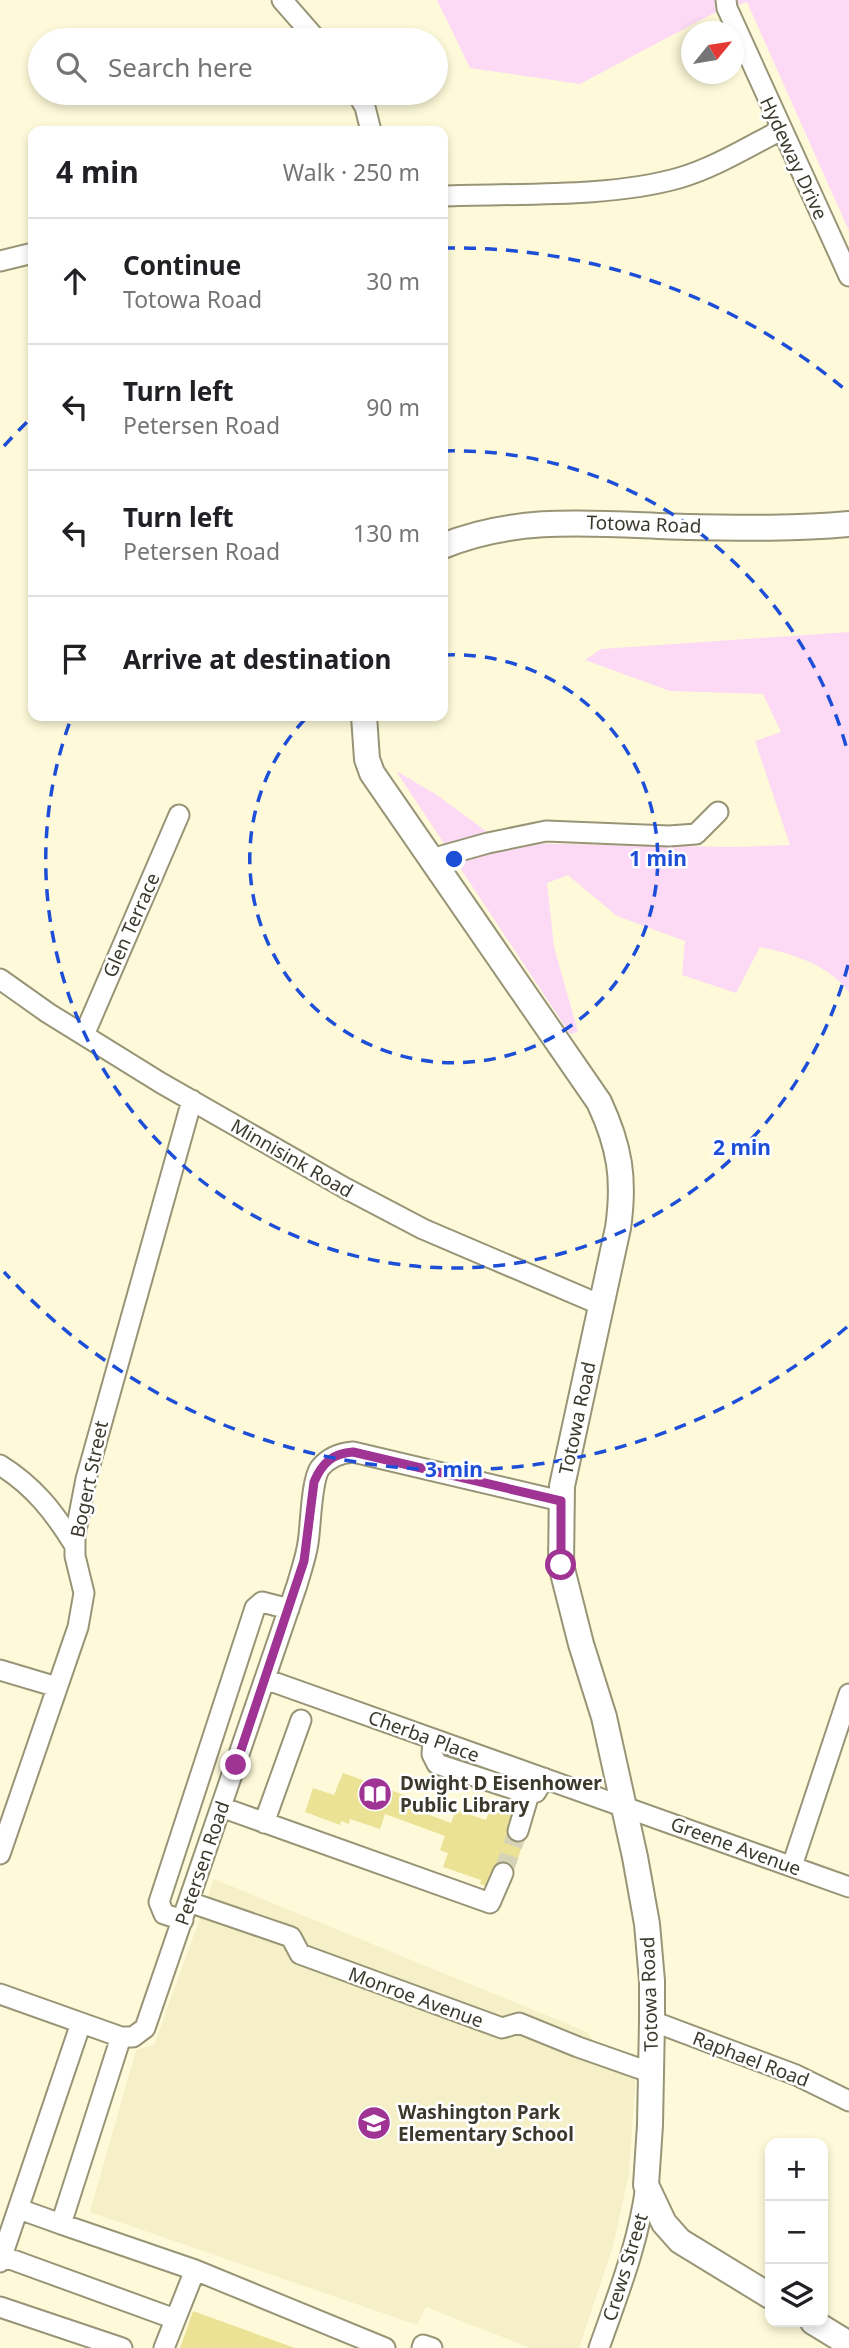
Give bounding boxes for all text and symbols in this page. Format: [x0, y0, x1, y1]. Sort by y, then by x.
north arrow [681, 21, 744, 84]
search box [28, 28, 448, 105]
icon: search [52, 48, 90, 86]
text: Search here [108, 49, 253, 85]
street label: Hydeway Drive [754, 92, 834, 224]
text: 4 min [56, 151, 139, 192]
text: Walk · 250 m [283, 156, 420, 188]
text: Continue [123, 247, 241, 283]
icon: ahead [56, 262, 94, 300]
text: 30 m [366, 265, 420, 297]
text: Totowa Road [123, 283, 262, 315]
text: Turn left [123, 373, 234, 409]
icon: left [56, 388, 94, 426]
text: 90 m [366, 391, 420, 423]
text: Petersen Road [123, 409, 280, 441]
text: Turn left [123, 499, 234, 535]
street label: Totowa Road [586, 509, 702, 539]
icon: left [56, 514, 94, 552]
text: 130 m [353, 517, 420, 549]
text: Petersen Road [123, 535, 280, 567]
icon: arrive [56, 640, 94, 678]
text: Arrive at destination [123, 641, 392, 677]
text: 1 min [629, 844, 687, 872]
centre of rings [442, 847, 466, 871]
street label: Glen Terrace [96, 869, 166, 981]
street label: Minnisink Road [226, 1112, 358, 1204]
text: 2 min [713, 1133, 771, 1161]
street label: Totowa Road [552, 1359, 602, 1477]
street label: Bogert Street [64, 1418, 114, 1540]
text: 3 min [425, 1455, 483, 1483]
route start [545, 1549, 576, 1580]
street label: Cherba Place [365, 1704, 483, 1768]
route end [220, 1749, 251, 1780]
place label: Dwight D Eisenhower Public Library [400, 1770, 602, 1818]
library icon: Dwight D Eisenhower Public Library [356, 1775, 394, 1813]
street label: Petersen Road [169, 1797, 235, 1929]
street label: Greene Avenue [667, 1810, 805, 1882]
street label: Totowa Road [634, 1936, 664, 2052]
street label: Monroe Avenue [345, 1961, 487, 2033]
street label: Raphael Road [689, 2025, 813, 2093]
place label: Washington Park Elementary School [398, 2099, 574, 2147]
school or university icon: Washington Park Elementary School [355, 2104, 393, 2142]
map controls [765, 2138, 828, 2327]
button: + [765, 2138, 828, 2201]
button: − [765, 2201, 828, 2264]
street label: Crews Street [596, 2210, 654, 2324]
button: layers [765, 2264, 828, 2327]

